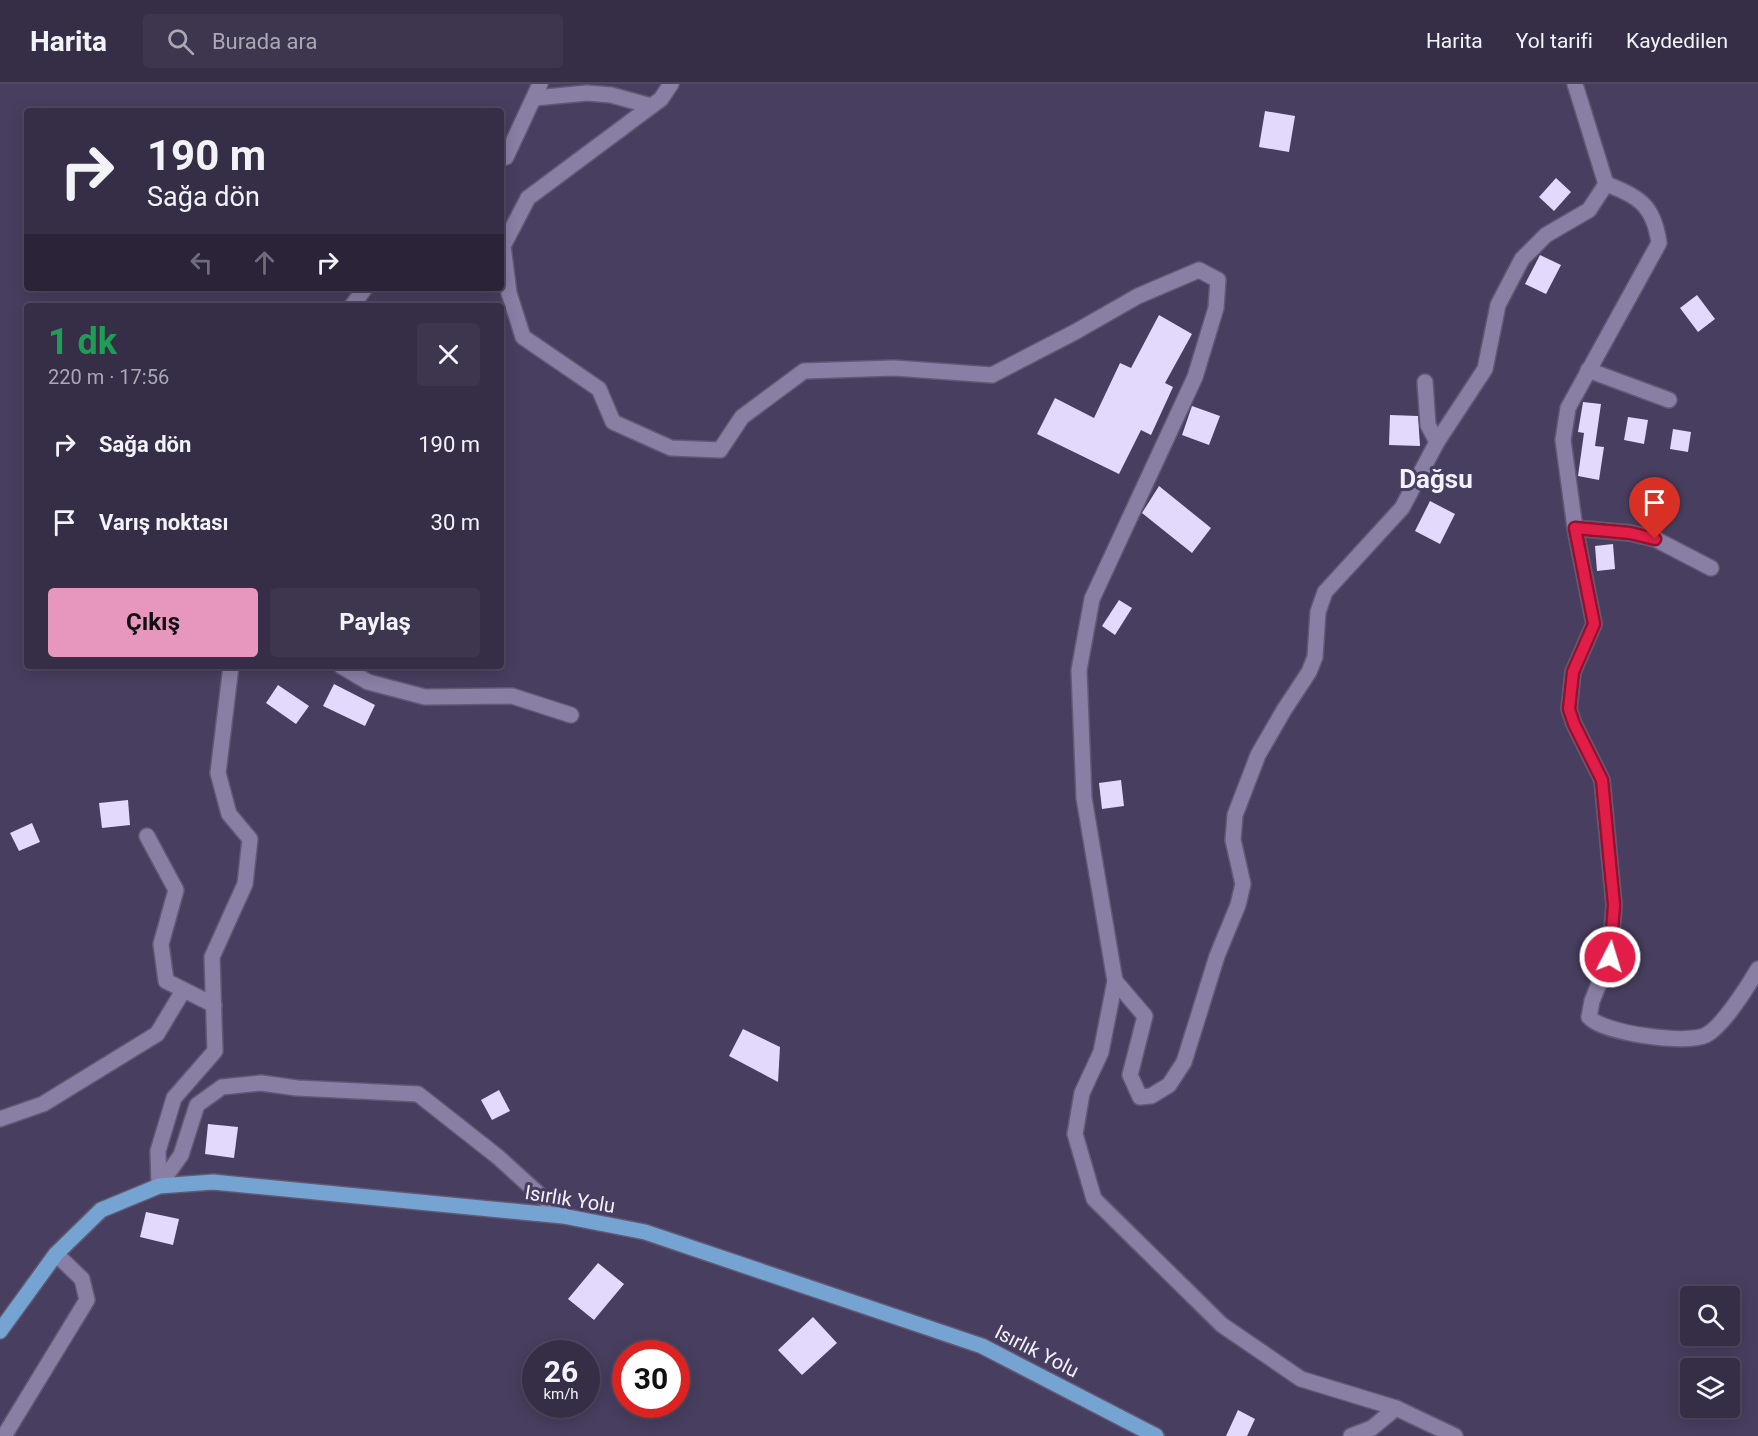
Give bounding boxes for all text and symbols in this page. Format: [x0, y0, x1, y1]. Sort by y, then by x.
search box [143, 14, 563, 68]
text: Harita [30, 25, 107, 58]
icon: search [164, 25, 197, 58]
text: Burada ara [212, 29, 318, 54]
text: Harita [1426, 29, 1483, 53]
text: Yol tarifi [1516, 29, 1593, 53]
text: Kaydedilen [1626, 29, 1728, 53]
text: 190 m [147, 131, 266, 180]
icon: right [48, 132, 126, 210]
text: Sağa dön [147, 181, 260, 213]
icon: left [185, 246, 218, 279]
icon: ahead [248, 246, 281, 279]
icon: right [311, 246, 344, 279]
text: 1 dk [48, 321, 117, 363]
button: close [417, 323, 480, 386]
text: 220 m · 17:56 [48, 365, 169, 389]
icon: right [48, 428, 81, 461]
text: Sağa dön [99, 432, 191, 457]
text: 190 m [418, 432, 480, 457]
district label: Dağsu [1399, 464, 1473, 494]
pin [1629, 477, 1680, 539]
icon: arrive [1638, 486, 1671, 519]
icon: arrive [48, 506, 81, 539]
text: Varış noktası [99, 510, 229, 535]
text: 30 m [431, 510, 480, 535]
button: Çıkış [48, 588, 258, 657]
button: Paylaş [270, 588, 480, 657]
position arrow [1578, 925, 1642, 989]
street label: Isırlık Yolu [523, 1180, 617, 1218]
map controls [1680, 1286, 1740, 1418]
button: search [1680, 1286, 1740, 1346]
street label: Isırlık Yolu [991, 1320, 1083, 1382]
speed limit sign: 30 [612, 1340, 690, 1418]
text: 26 [544, 1354, 578, 1389]
button: layers [1680, 1358, 1740, 1418]
text: km/h [543, 1385, 579, 1403]

